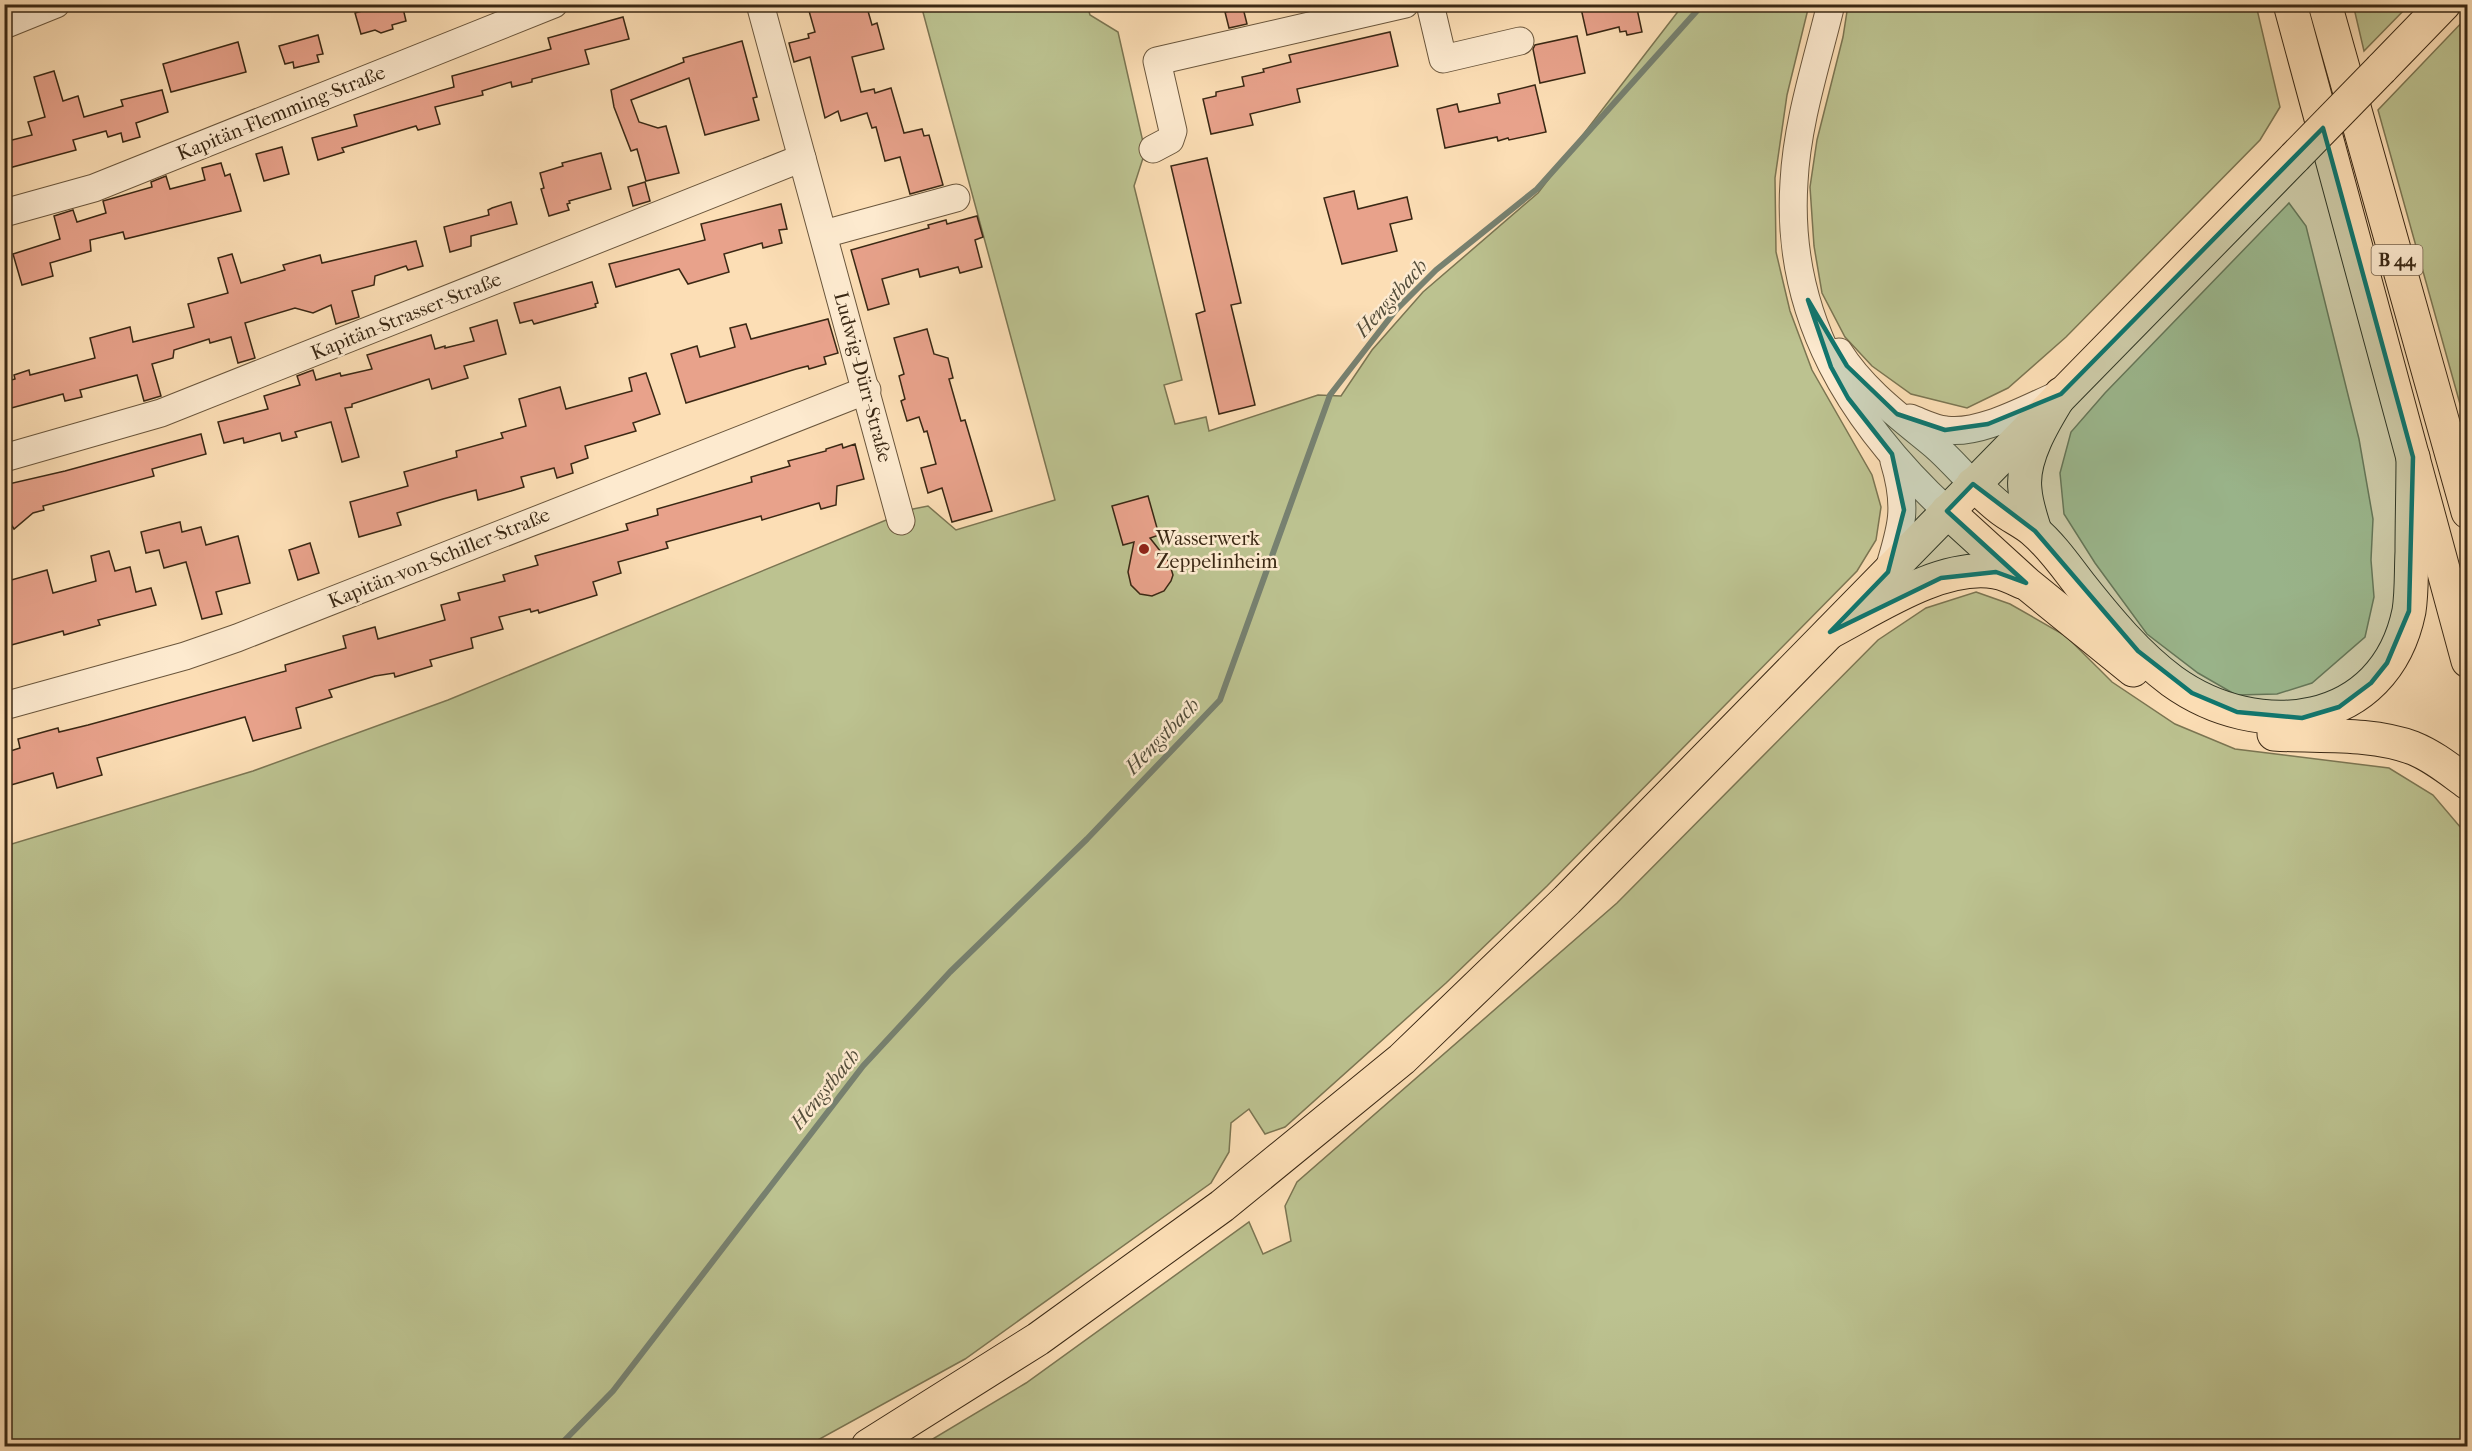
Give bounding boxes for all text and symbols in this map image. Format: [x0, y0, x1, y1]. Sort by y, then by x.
street label: Kapitän-Flemming-Straße [173, 61, 389, 165]
road number: B 44 [2372, 245, 2422, 275]
water label: Hengstbach [1349, 254, 1432, 343]
street label: Kapitän-Strasser-Straße [307, 267, 505, 365]
street label: Ludwig-Dürr-Straße [829, 289, 897, 465]
street label: Kapitän-von-Schiller-Straße [325, 503, 553, 613]
place label: Wasserwerk Zeppelinheim [1155, 527, 1278, 573]
marker: Wasserwerk Zeppelinheim [1137, 542, 1151, 556]
water label: Hengstbach [1119, 693, 1204, 780]
water label: Hengstbach [785, 1044, 865, 1135]

